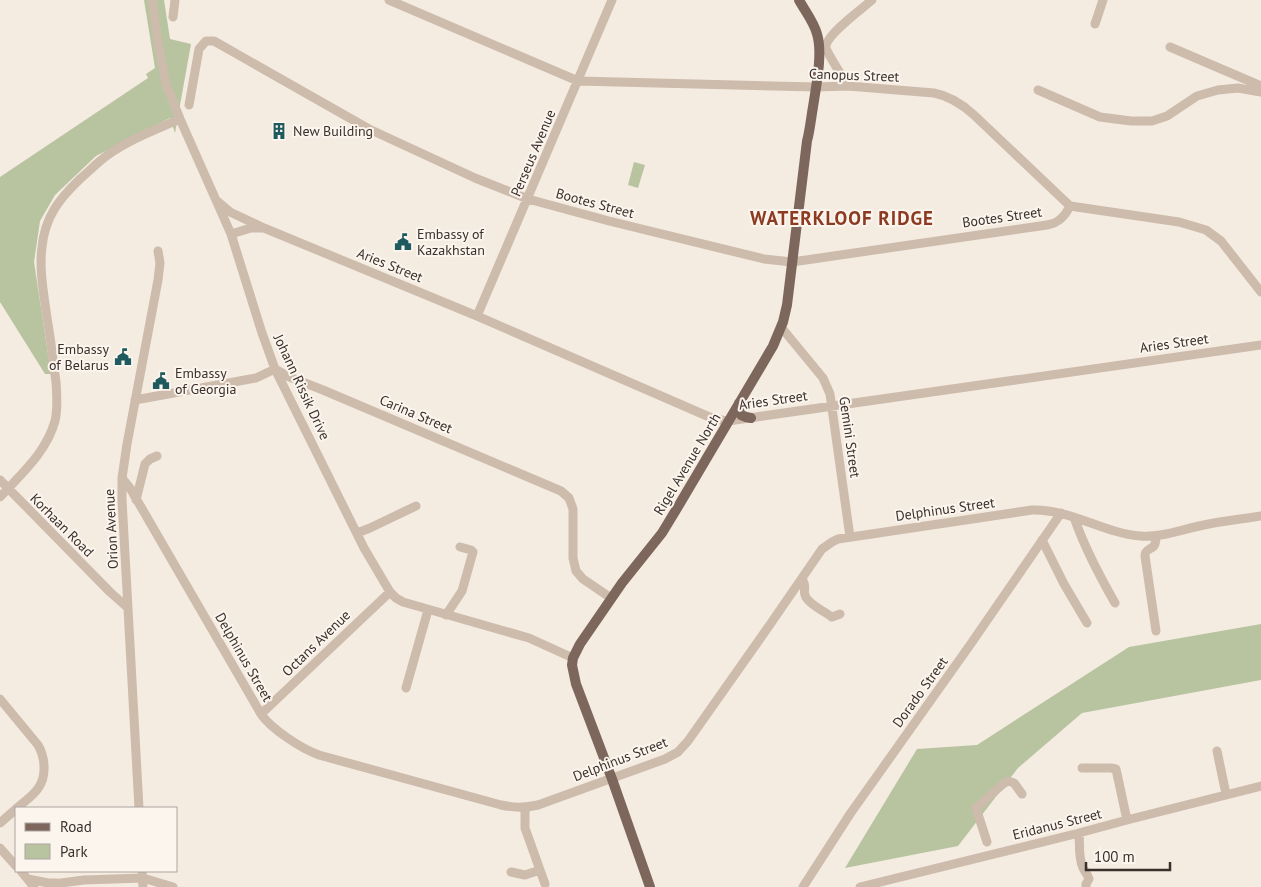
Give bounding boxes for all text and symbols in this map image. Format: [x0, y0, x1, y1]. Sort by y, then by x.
street label: Canopus Street [809, 64, 900, 86]
street label: Perseus Avenue [507, 107, 559, 199]
building icon: New Building [269, 121, 289, 141]
place label: New Building [293, 122, 373, 140]
street label: Bootes Street [554, 184, 636, 222]
street label: Bootes Street [961, 202, 1043, 231]
district label: WATERKLOOF RIDGE [750, 206, 934, 230]
place label: Embassy of Kazakhstan [417, 225, 485, 259]
public building icon: Embassy of Kazakhstan [393, 232, 413, 252]
street label: Aries Street [355, 244, 426, 286]
street label: Aries Street [1138, 329, 1210, 357]
street label: Johann Rissik Drive [269, 331, 334, 443]
place label: Embassy of Belarus [49, 340, 109, 374]
public building icon: Embassy of Belarus [113, 347, 133, 367]
place label: Embassy of Georgia [175, 364, 237, 398]
public building icon: Embassy of Georgia [151, 371, 171, 391]
street label: Aries Street [737, 386, 809, 414]
street label: Carina Street [377, 391, 455, 437]
street label: Gemini Street [835, 395, 865, 479]
street label: Rigel Avenue North [649, 410, 725, 518]
street label: Orion Avenue [100, 488, 122, 570]
street label: Korhaan Road [26, 489, 98, 561]
street label: Delphinus Street [894, 493, 996, 525]
street label: Octans Avenue [278, 606, 354, 680]
street label: Delphinus Street [211, 609, 277, 705]
street label: Dorado Street [888, 653, 952, 731]
street label: Delphinus Street [570, 733, 670, 785]
street label: Eridanus Street [1011, 804, 1104, 844]
legend [15, 807, 178, 872]
text: Road [60, 817, 92, 836]
scale bar [1086, 840, 1170, 872]
text: Park [60, 842, 88, 861]
text: 100 m [1094, 847, 1135, 866]

